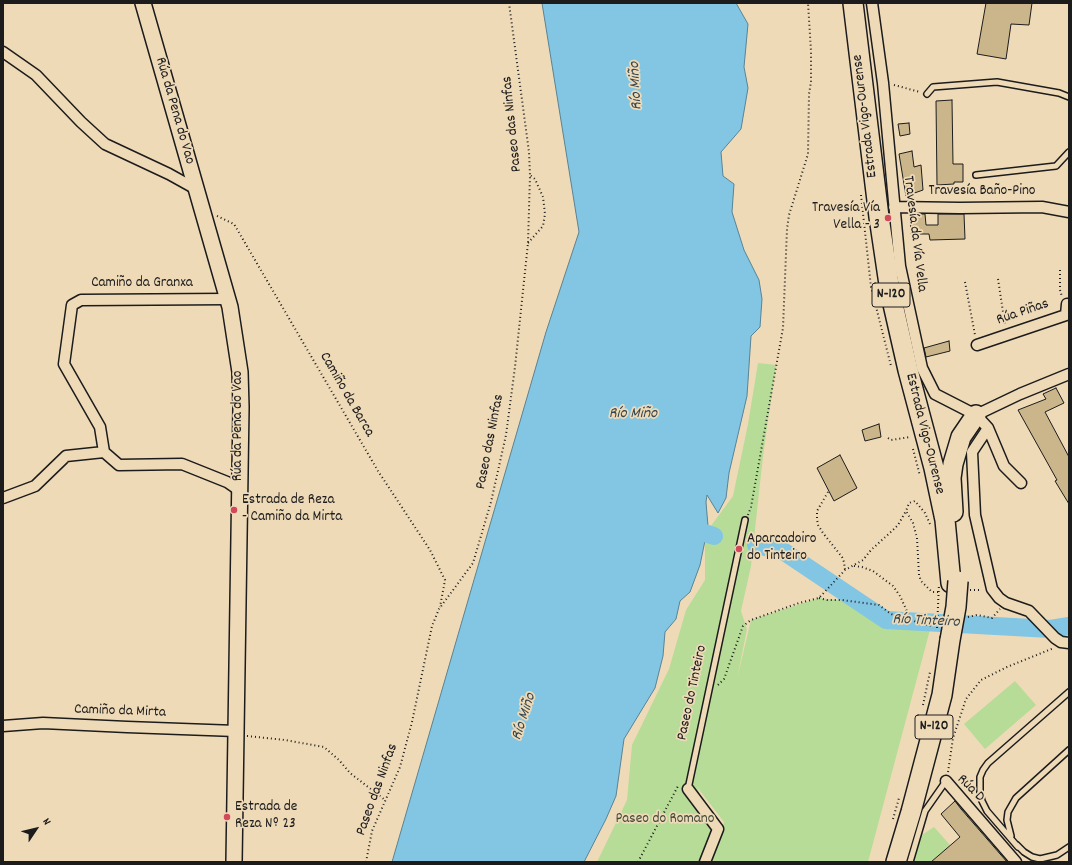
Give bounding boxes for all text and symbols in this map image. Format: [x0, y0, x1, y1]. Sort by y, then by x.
street label: Estrada Vigo-Ourense [849, 53, 883, 179]
street label: Rúa da Pena do Vao [150, 55, 198, 167]
water label: Río Miño [626, 61, 648, 111]
street label: Paseo das Ninfas [499, 75, 527, 173]
street label: Travesía da Vía Vella [898, 175, 930, 293]
street label: Travesía Baño-Pino [928, 183, 1036, 201]
place label: Travesía Vía Vella - 3 [812, 200, 880, 235]
marker: Travesía Vía Vella - 3 [883, 213, 893, 223]
street label: Camiño da Granxa [91, 275, 193, 293]
road number: N-120 [872, 283, 910, 307]
street label: Rúa Piñas [995, 296, 1051, 330]
street label: Camiño da Barca [315, 349, 377, 441]
street label: Rúa da Pena do Vao [230, 371, 248, 481]
street label: Estrada Vigo-Ourense [900, 372, 948, 496]
street label: Paseo das Ninfas [473, 393, 509, 491]
water label: Río Miño [609, 405, 657, 425]
place label: Estrada de Reza - Camiño da Mirta [242, 492, 342, 527]
marker: Estrada de Reza - Camiño da Mirta [229, 505, 239, 515]
place label: Aparcadoiro do Tinteiro [747, 531, 816, 566]
marker: Aparcadoiro do Tinteiro [734, 544, 744, 554]
water label: Río Tinteiro [892, 611, 960, 633]
street label: Paseo do Tinteiro [674, 644, 712, 742]
water label: Río Miño [508, 691, 542, 743]
street label: Camiño da Mirta [74, 701, 166, 723]
road number: N-120 [915, 715, 953, 739]
street label: Paseo das Ninfas [353, 742, 403, 838]
street label: Rúa D [952, 771, 988, 807]
place label: Estrada de Reza Nº 23 [235, 799, 297, 834]
north arrow [16, 809, 56, 849]
park label: Paseo do Romano [616, 811, 714, 829]
marker: Estrada de Reza Nº 23 [222, 812, 232, 822]
text: N [38, 815, 54, 829]

